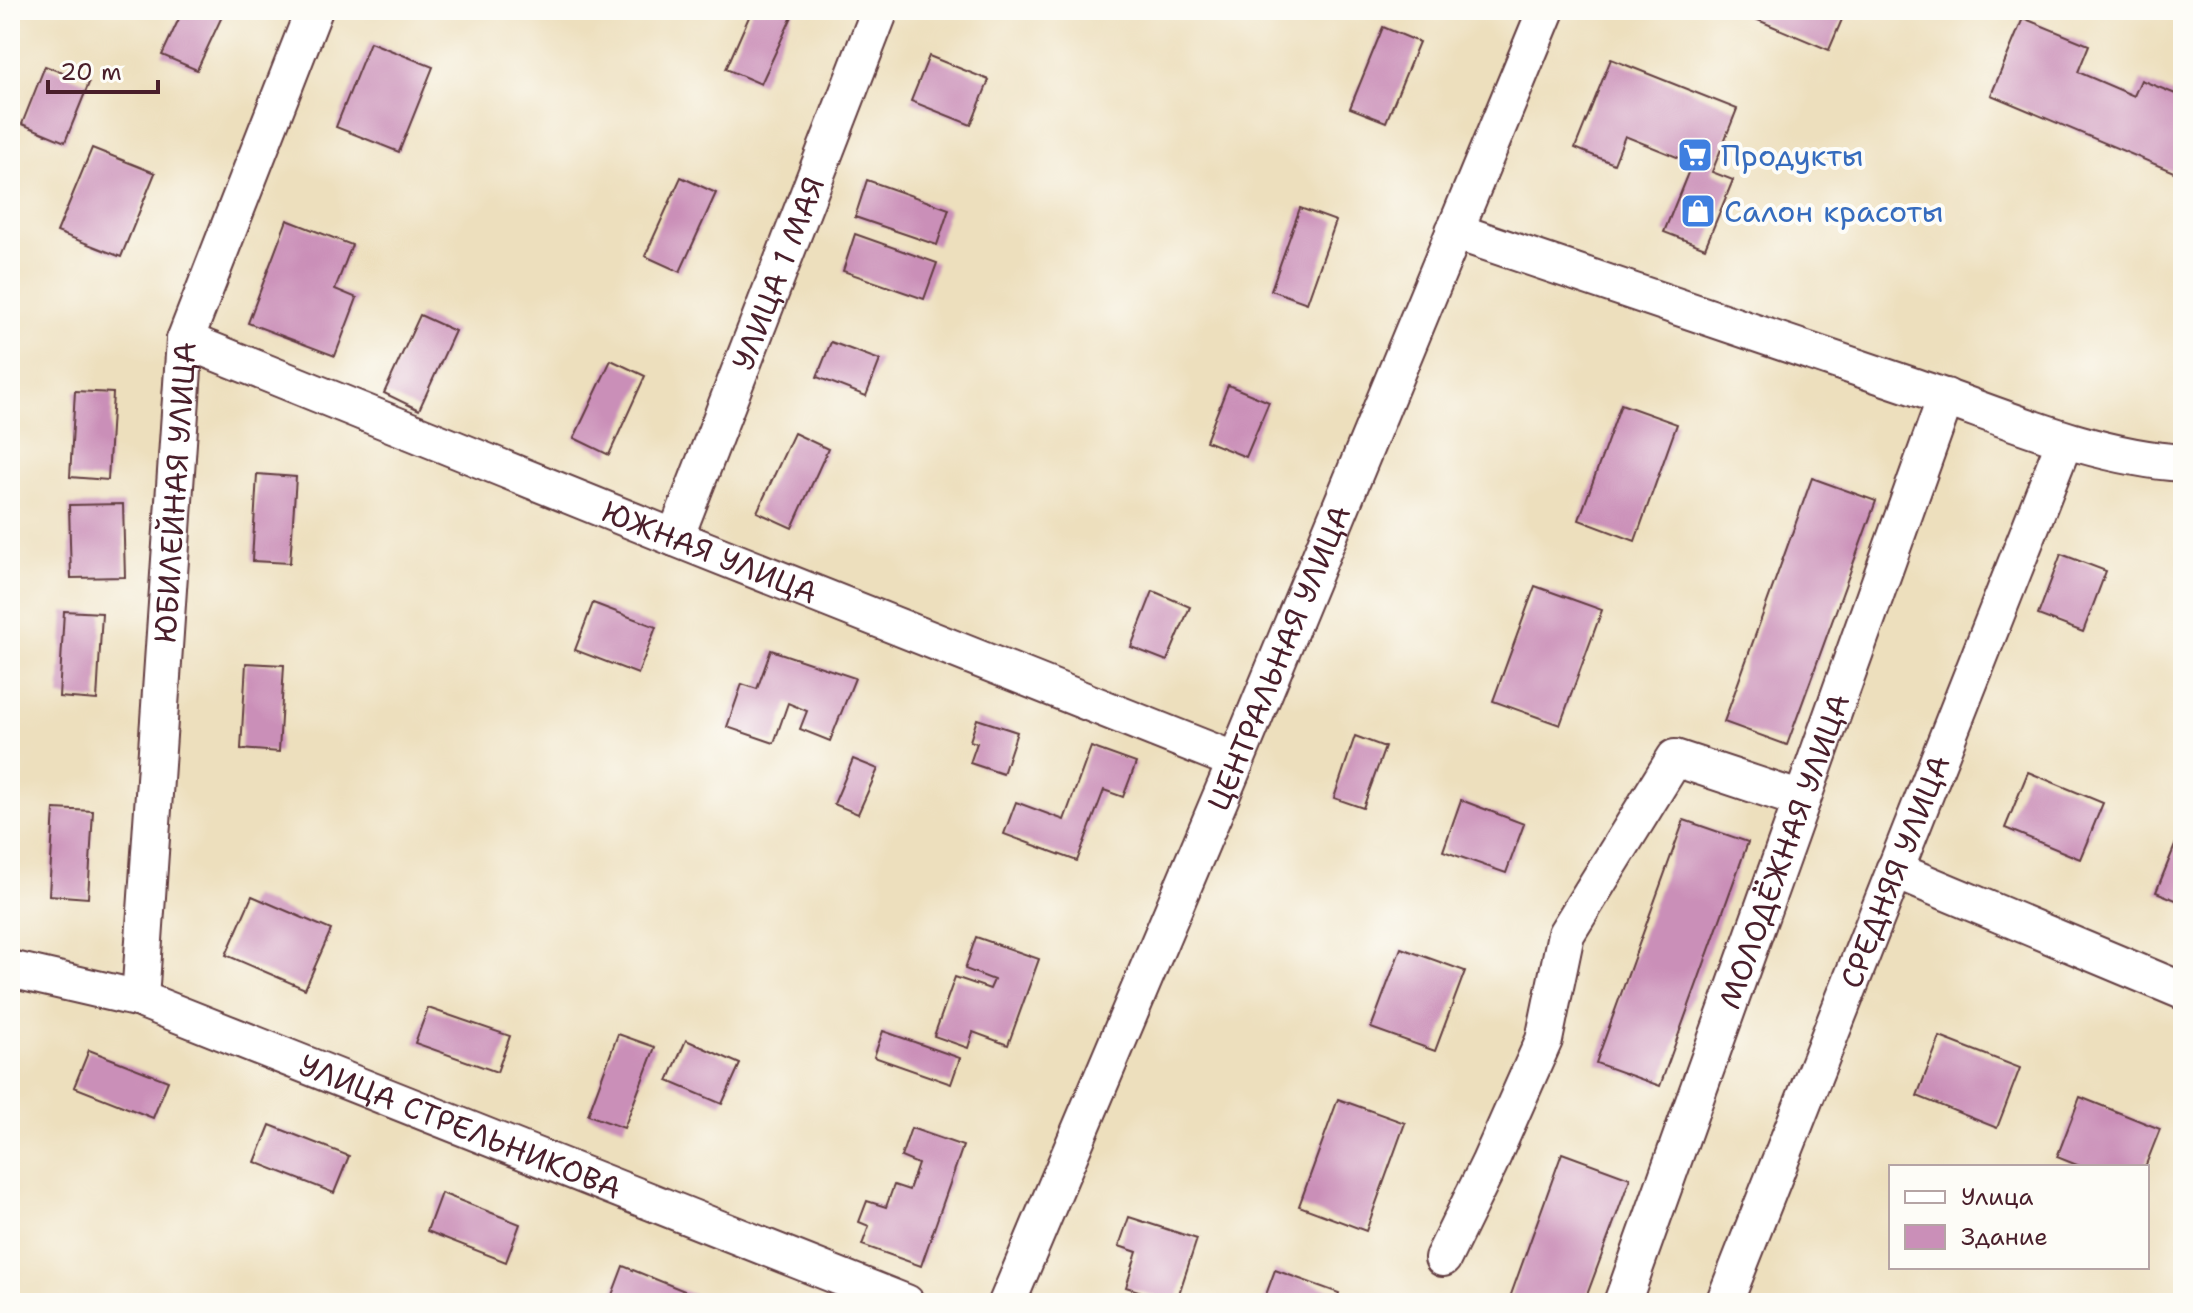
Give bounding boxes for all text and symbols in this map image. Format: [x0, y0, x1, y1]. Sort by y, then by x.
scale bar [48, 44, 158, 94]
text: 20 m [60, 56, 122, 88]
place label: Продукты [1721, 135, 1864, 176]
supermarket icon: Продукты [1676, 136, 1714, 174]
street label: УЛИЦА 1 МАЯ [722, 171, 834, 376]
place label: Салон красоты [1724, 191, 1944, 232]
shop icon: Салон красоты [1679, 192, 1717, 230]
street label: ЮБИЛЕЙНАЯ УЛИЦА [144, 340, 205, 644]
street label: ЮЖНАЯ УЛИЦА [596, 490, 823, 613]
street label: ЦЕНТРАЛЬНАЯ УЛИЦА [1197, 499, 1360, 817]
street label: МОЛОДЁЖНАЯ УЛИЦА [1708, 688, 1859, 1014]
street label: СРЕДНЯЯ УЛИЦА [1830, 749, 1959, 994]
street label: УЛИЦА СТРЕЛЬНИКОВА [293, 1044, 627, 1208]
legend [1889, 1165, 2149, 1269]
text: Улица [1961, 1181, 2034, 1213]
text: Здание [1961, 1221, 2048, 1253]

